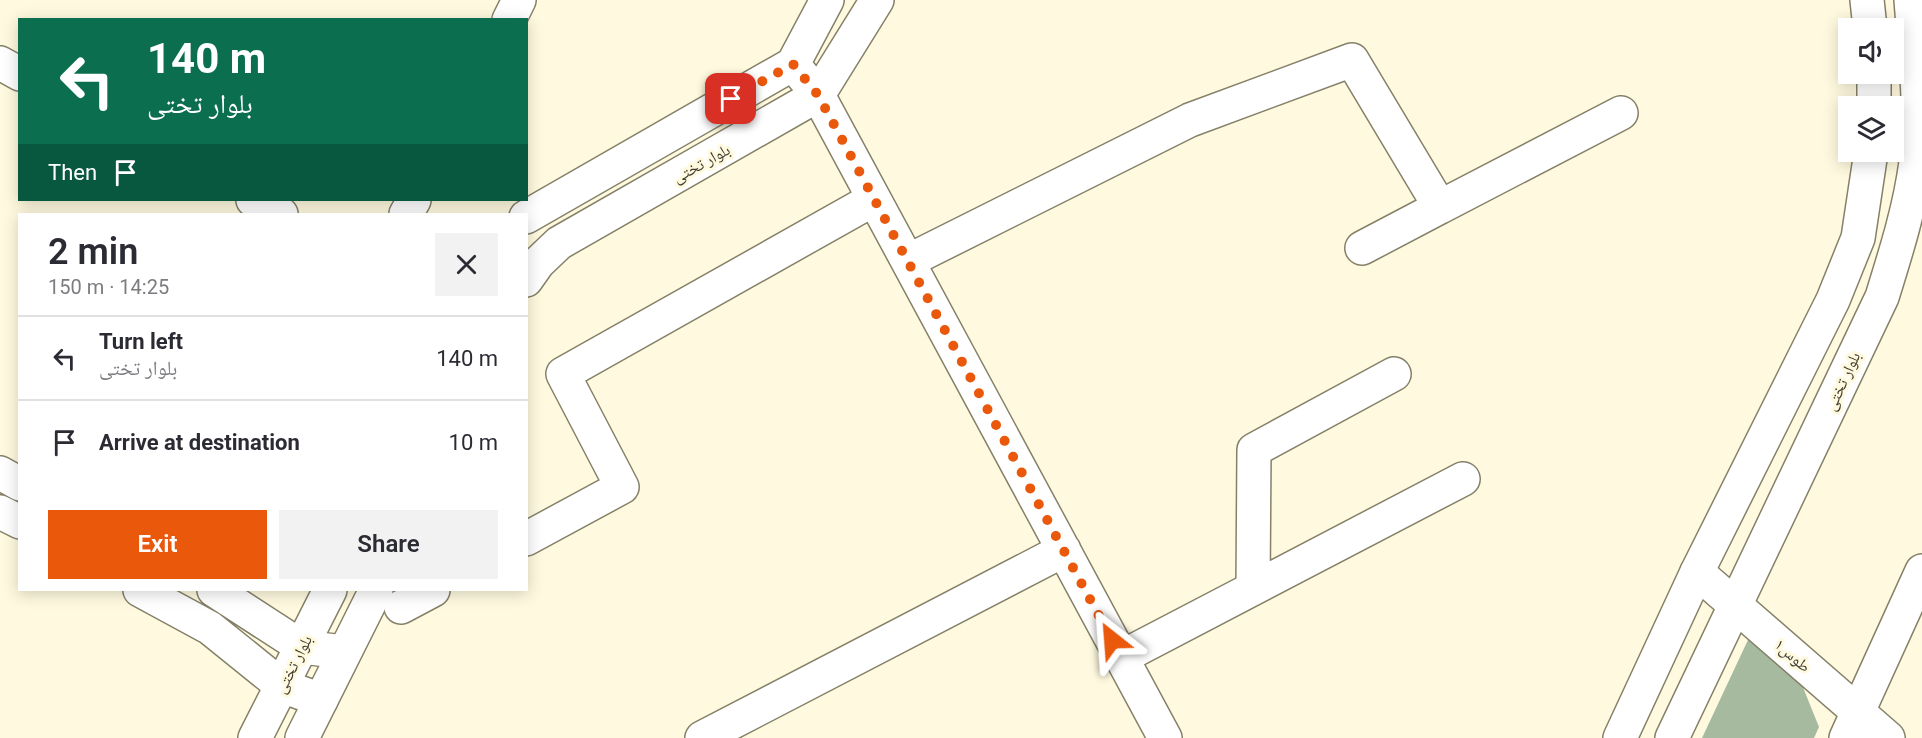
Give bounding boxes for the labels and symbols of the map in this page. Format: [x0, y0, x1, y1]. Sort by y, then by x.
pin [705, 73, 756, 124]
street label: بلوار تختی [669, 140, 734, 188]
street label: بلوار تختی [1821, 349, 1865, 414]
position arrow [1080, 608, 1144, 672]
street label: بلوار تختی [271, 632, 317, 697]
street label: طوس۱ [1770, 635, 1815, 677]

